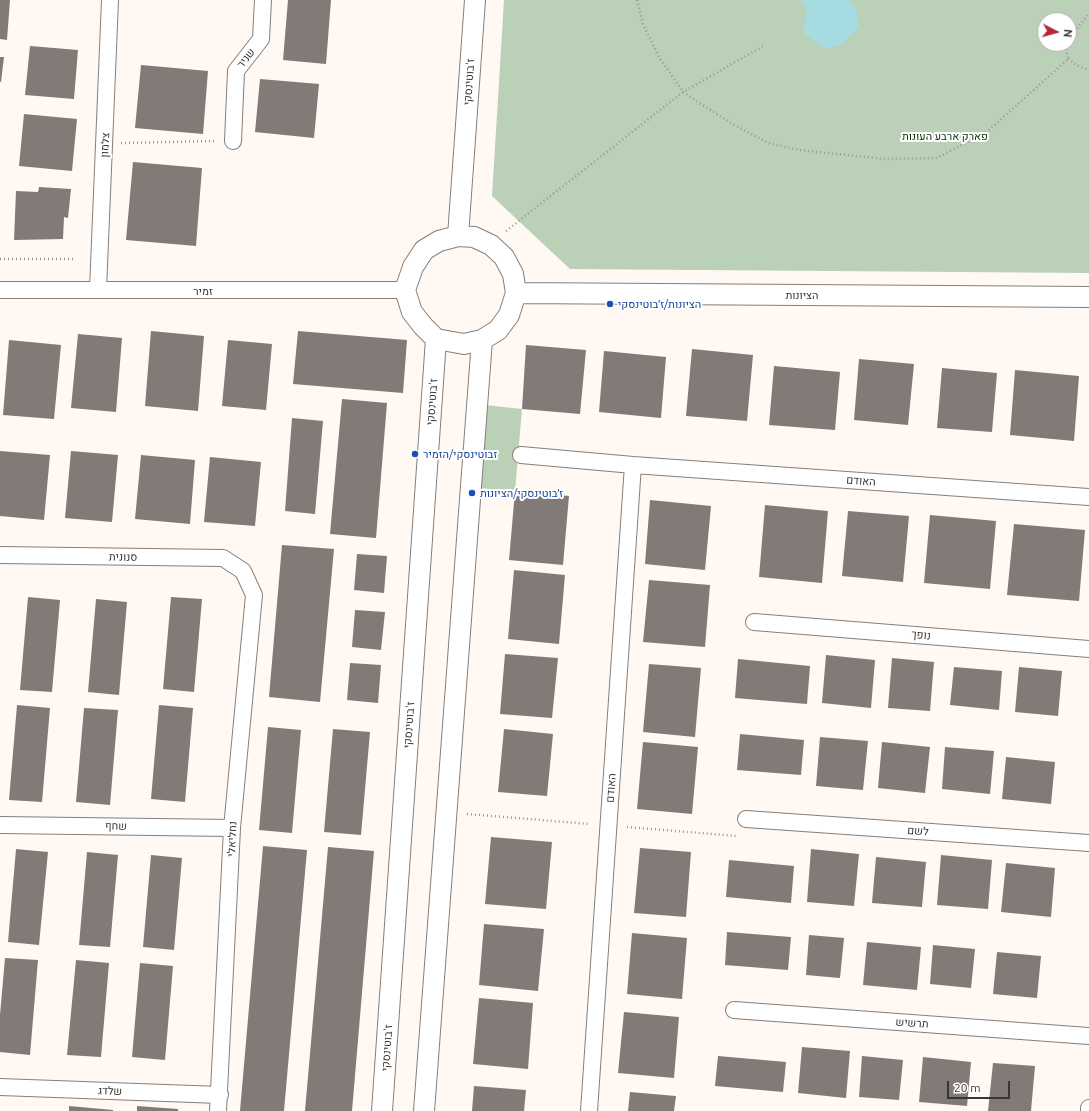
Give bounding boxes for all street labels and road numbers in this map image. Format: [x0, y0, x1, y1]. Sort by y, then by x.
street label: שניר [234, 45, 258, 71]
street label: ז'בוטינסקי [461, 58, 477, 106]
street label: צלמון [98, 132, 112, 158]
street label: זמיר [193, 284, 213, 298]
street label: הציונות [785, 288, 819, 302]
street label: ז'בוטינסקי [424, 378, 440, 426]
street label: האודם [846, 473, 876, 489]
street label: סנונית [109, 550, 137, 564]
street label: נופך [911, 628, 931, 642]
street label: ז'בוטינסקי [401, 701, 417, 749]
street label: האודם [603, 773, 619, 803]
street label: שחף [105, 819, 127, 833]
street label: נחליאלי [224, 821, 240, 857]
street label: לשם [907, 824, 929, 838]
street label: תרשיש [895, 1015, 929, 1031]
street label: ז'בוטינסקי [379, 1024, 395, 1072]
street label: שלדג [98, 1084, 122, 1098]

